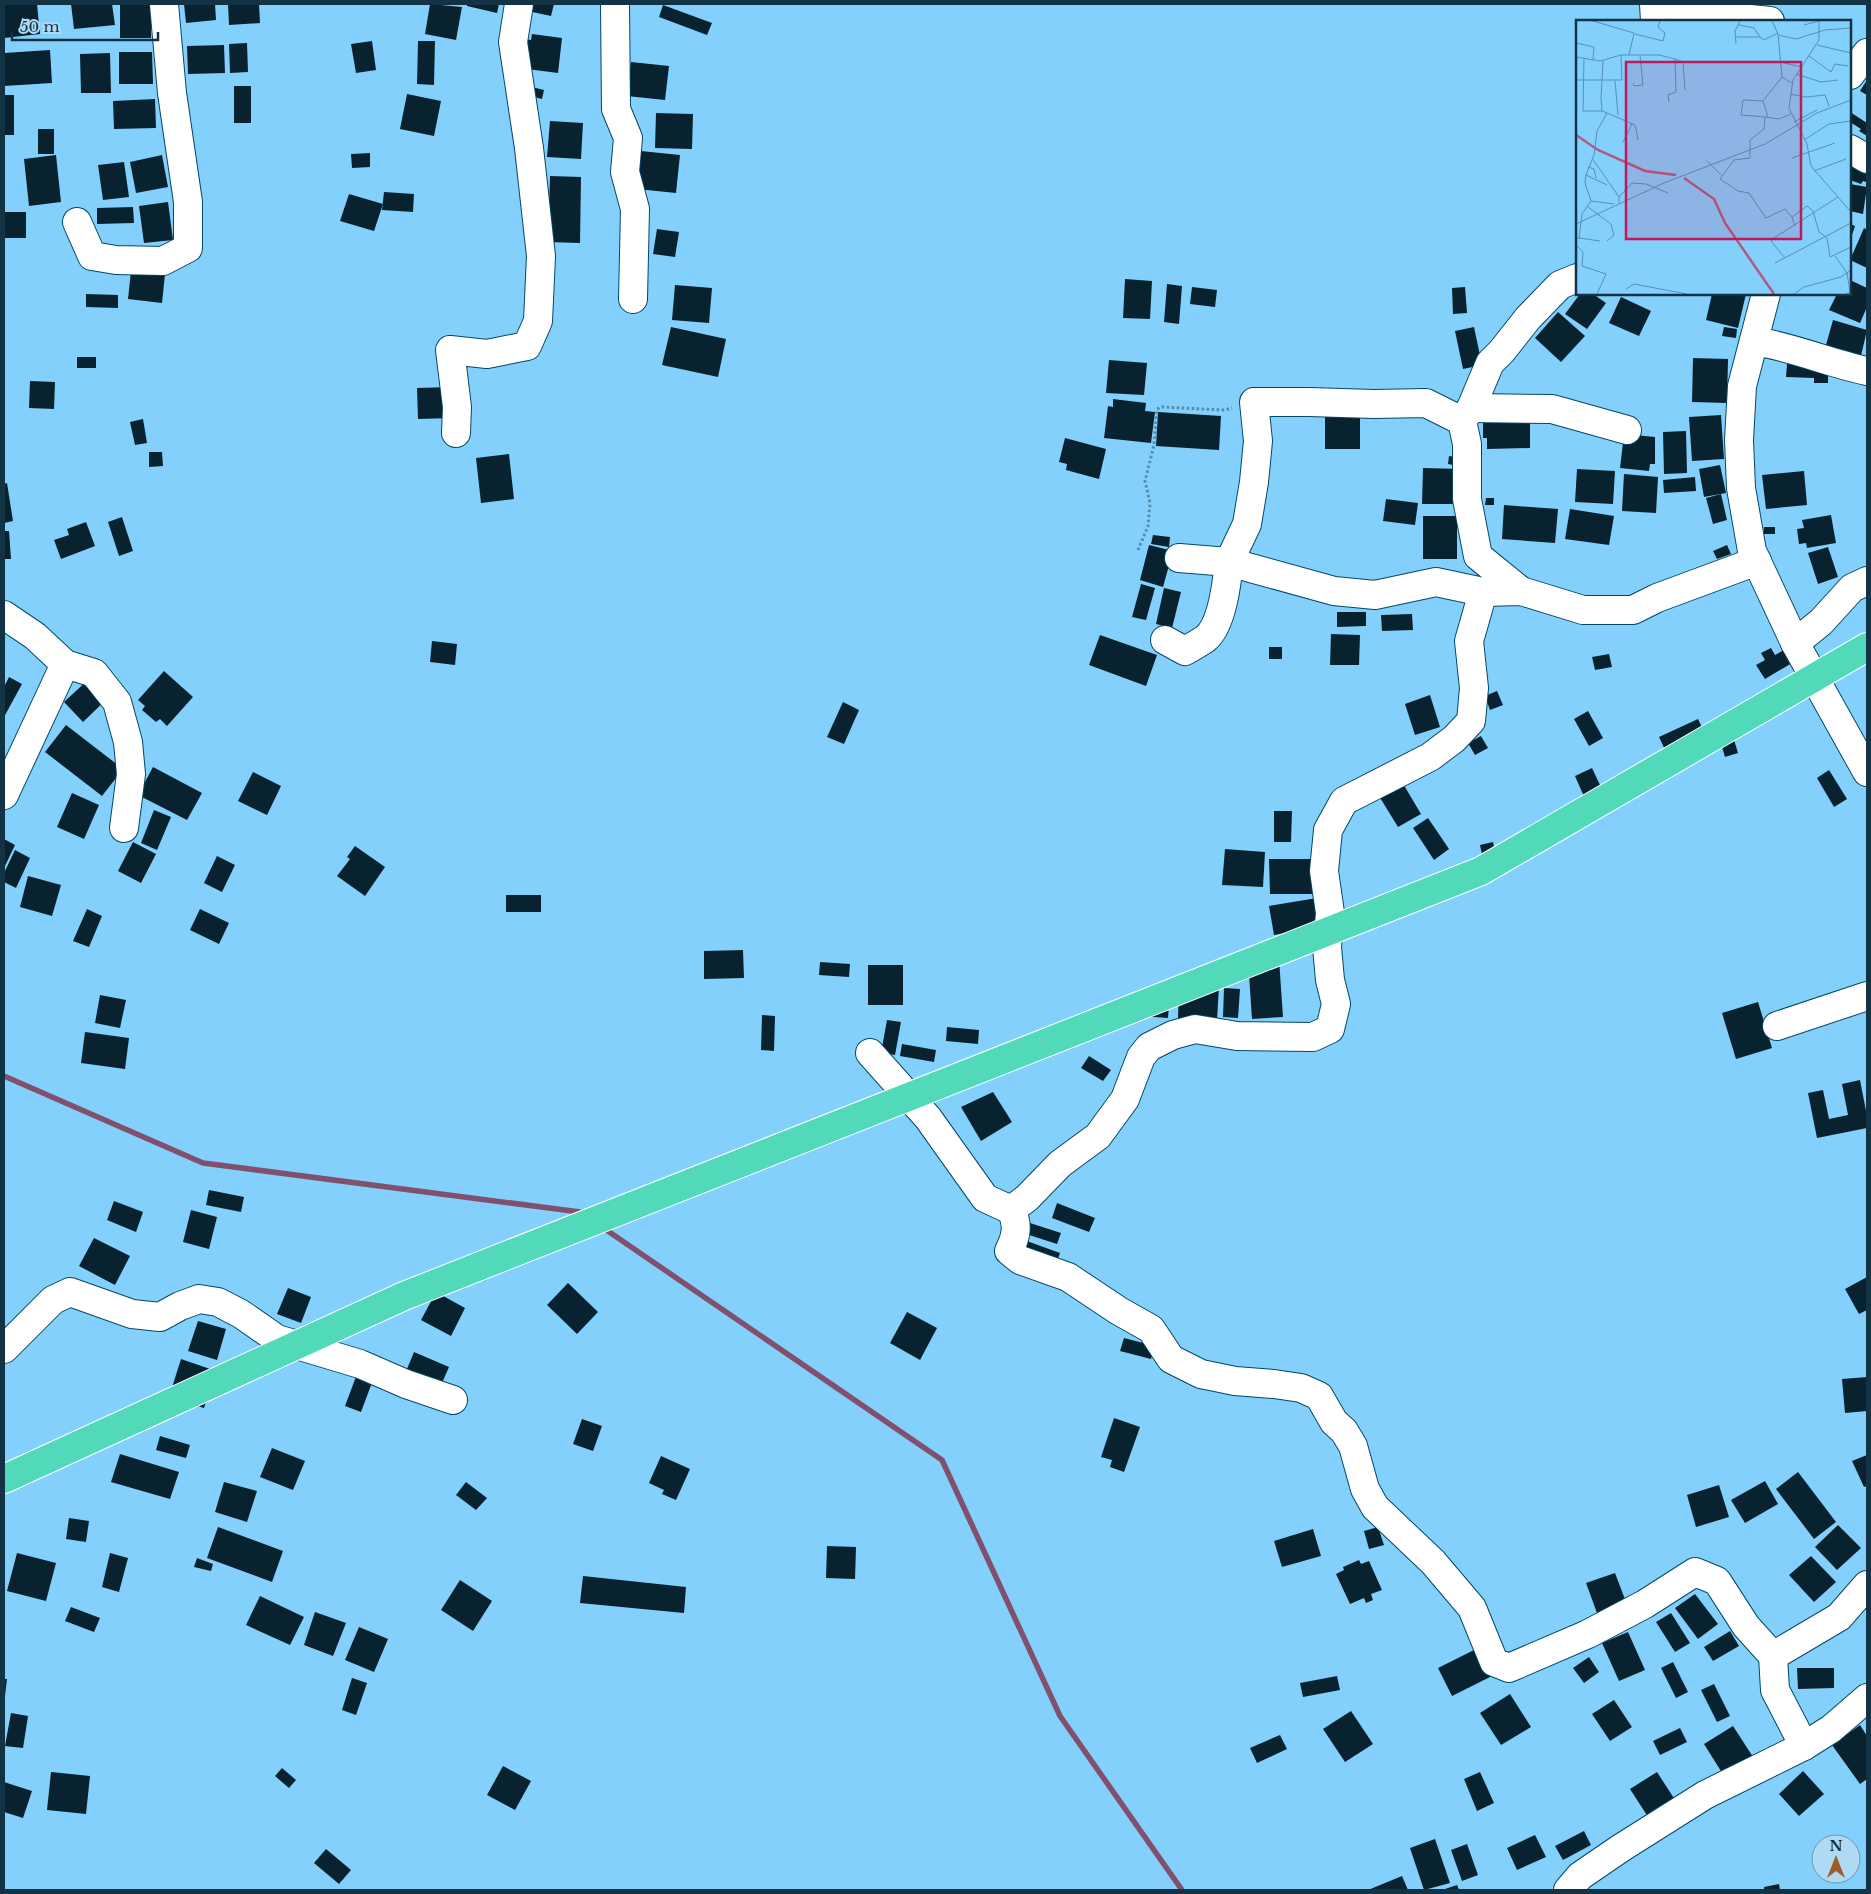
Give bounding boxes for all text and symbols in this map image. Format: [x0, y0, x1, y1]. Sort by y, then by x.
scale bar [12, 10, 159, 42]
text: 50 m [20, 17, 60, 36]
inset map [1576, 20, 1851, 295]
north arrow [1811, 1834, 1861, 1884]
text: N [1829, 1837, 1843, 1855]

